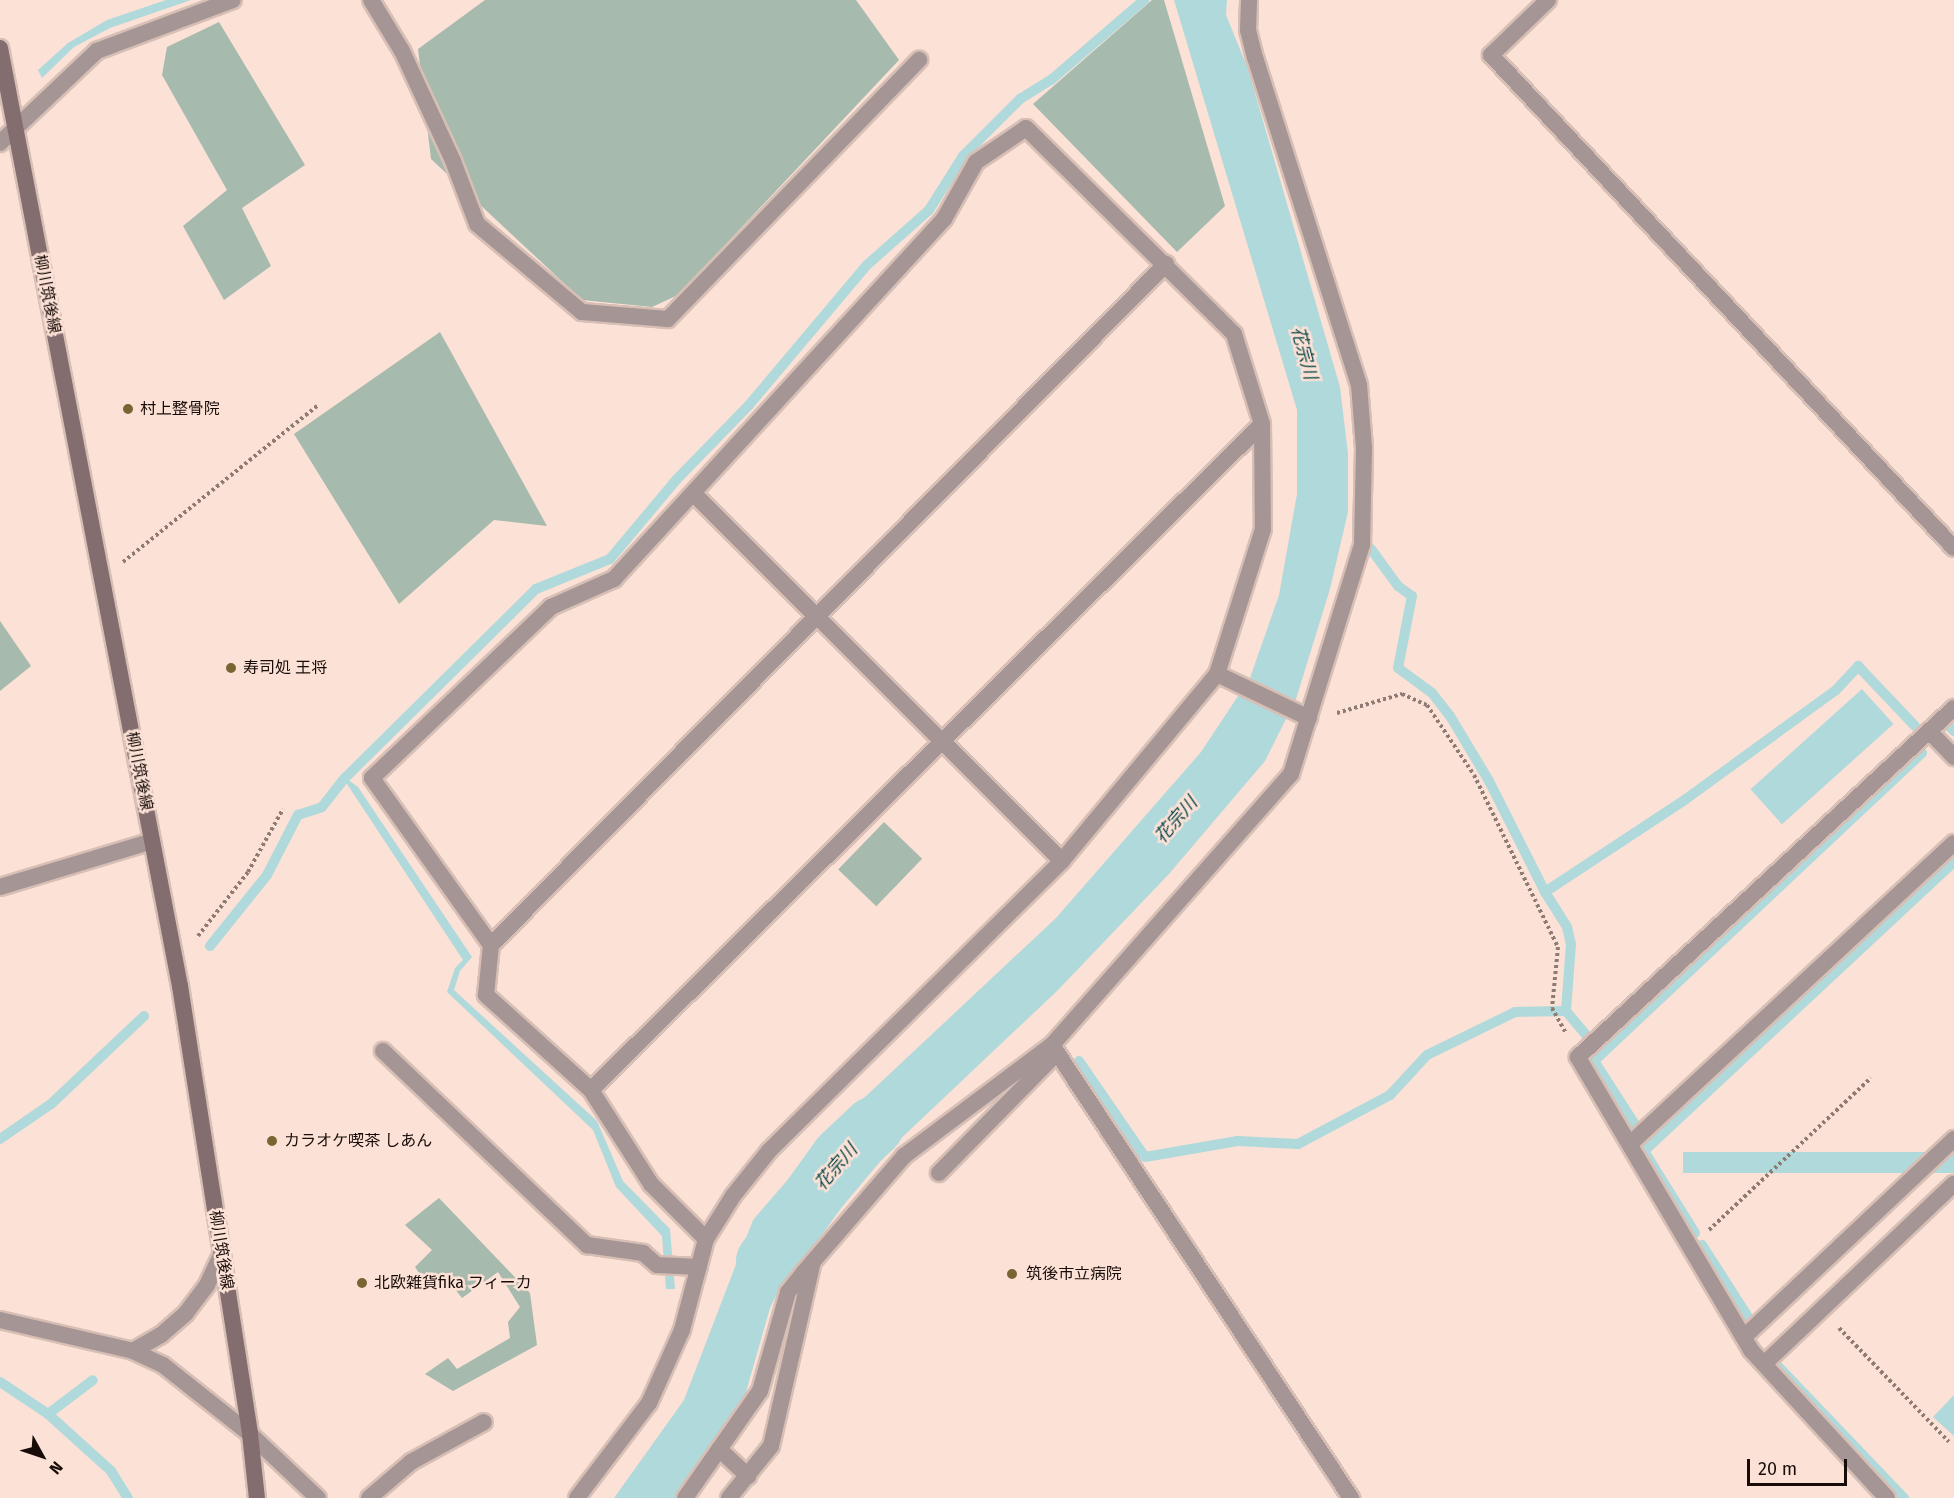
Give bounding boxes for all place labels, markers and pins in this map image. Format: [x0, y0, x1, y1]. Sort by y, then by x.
place label: 村上整骨院 [140, 399, 220, 419]
marker: 村上整骨院 [121, 402, 135, 416]
place label: 寿司処 王将 [243, 658, 327, 678]
marker: 寿司処 王将 [224, 661, 238, 675]
place label: カラオケ喫茶 しあん [284, 1131, 432, 1151]
marker: カラオケ喫茶 しあん [265, 1134, 279, 1148]
place label: 筑後市立病院 [1026, 1264, 1122, 1284]
marker: 筑後市立病院 [1003, 1265, 1021, 1283]
place label: 北欧雑貨fika フィーカ [374, 1273, 532, 1293]
marker: 北欧雑貨fika フィーカ [355, 1276, 369, 1290]

